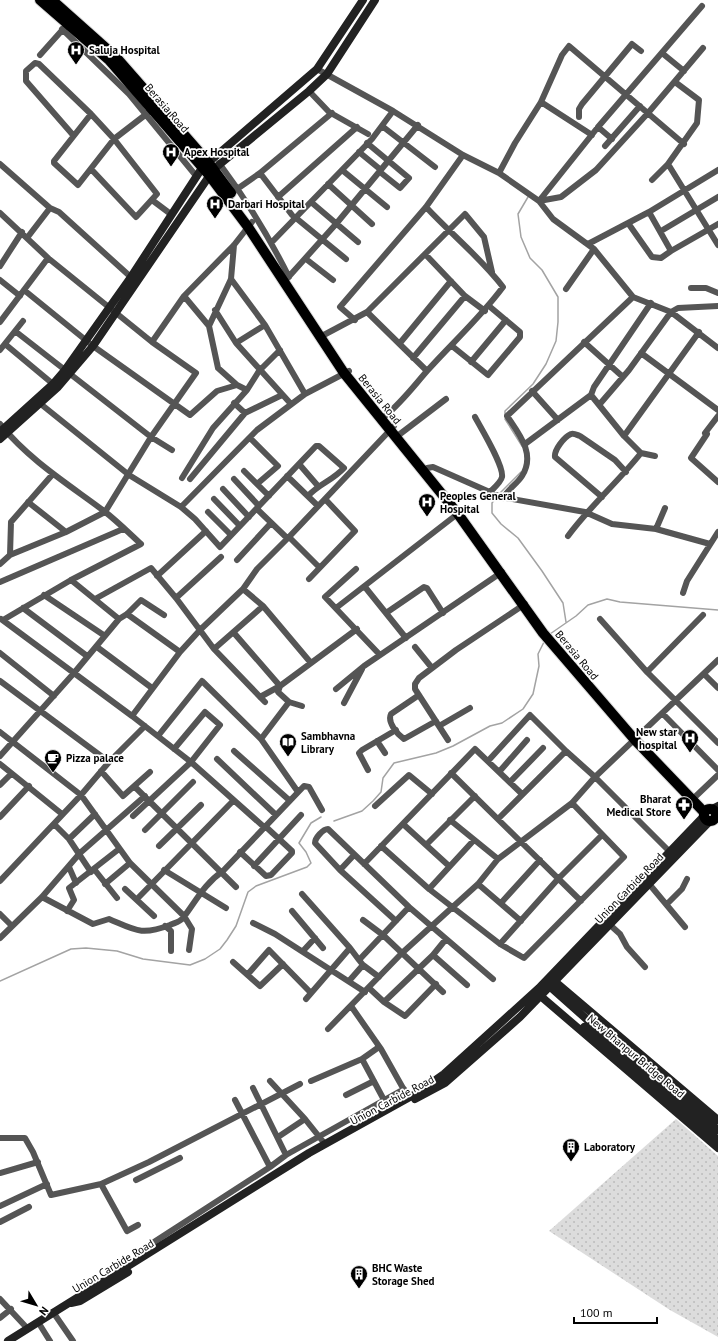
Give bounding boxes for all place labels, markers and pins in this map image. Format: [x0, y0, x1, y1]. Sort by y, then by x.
hospital icon: Saluja Hospital [66, 40, 86, 65]
place label: Saluja Hospital [89, 43, 161, 57]
hospital icon: Apex Hospital [161, 142, 181, 167]
place label: Apex Hospital [184, 145, 250, 159]
hospital icon: Darbari Hospital [205, 194, 225, 219]
place label: Darbari Hospital [228, 197, 305, 211]
place label: Peoples General Hospital [440, 489, 517, 516]
hospital icon: Peoples General Hospital [417, 492, 437, 517]
place label: New star hospital [636, 725, 678, 752]
hospital icon: New star hospital [680, 728, 700, 753]
place label: Sambhavna Library [301, 729, 355, 756]
library icon: Sambhavna Library [278, 732, 298, 757]
cafe icon: Pizza palace [43, 748, 63, 773]
place label: Pizza palace [66, 751, 124, 765]
place label: Bharat Medical Store [607, 792, 671, 819]
pharmacy icon: Bharat Medical Store [674, 795, 694, 820]
building icon: Laboratory [561, 1137, 581, 1162]
place label: Laboratory [584, 1140, 636, 1154]
place label: BHC Waste Storage Shed [372, 1261, 435, 1288]
building icon: BHC Waste Storage Shed [349, 1264, 369, 1289]

